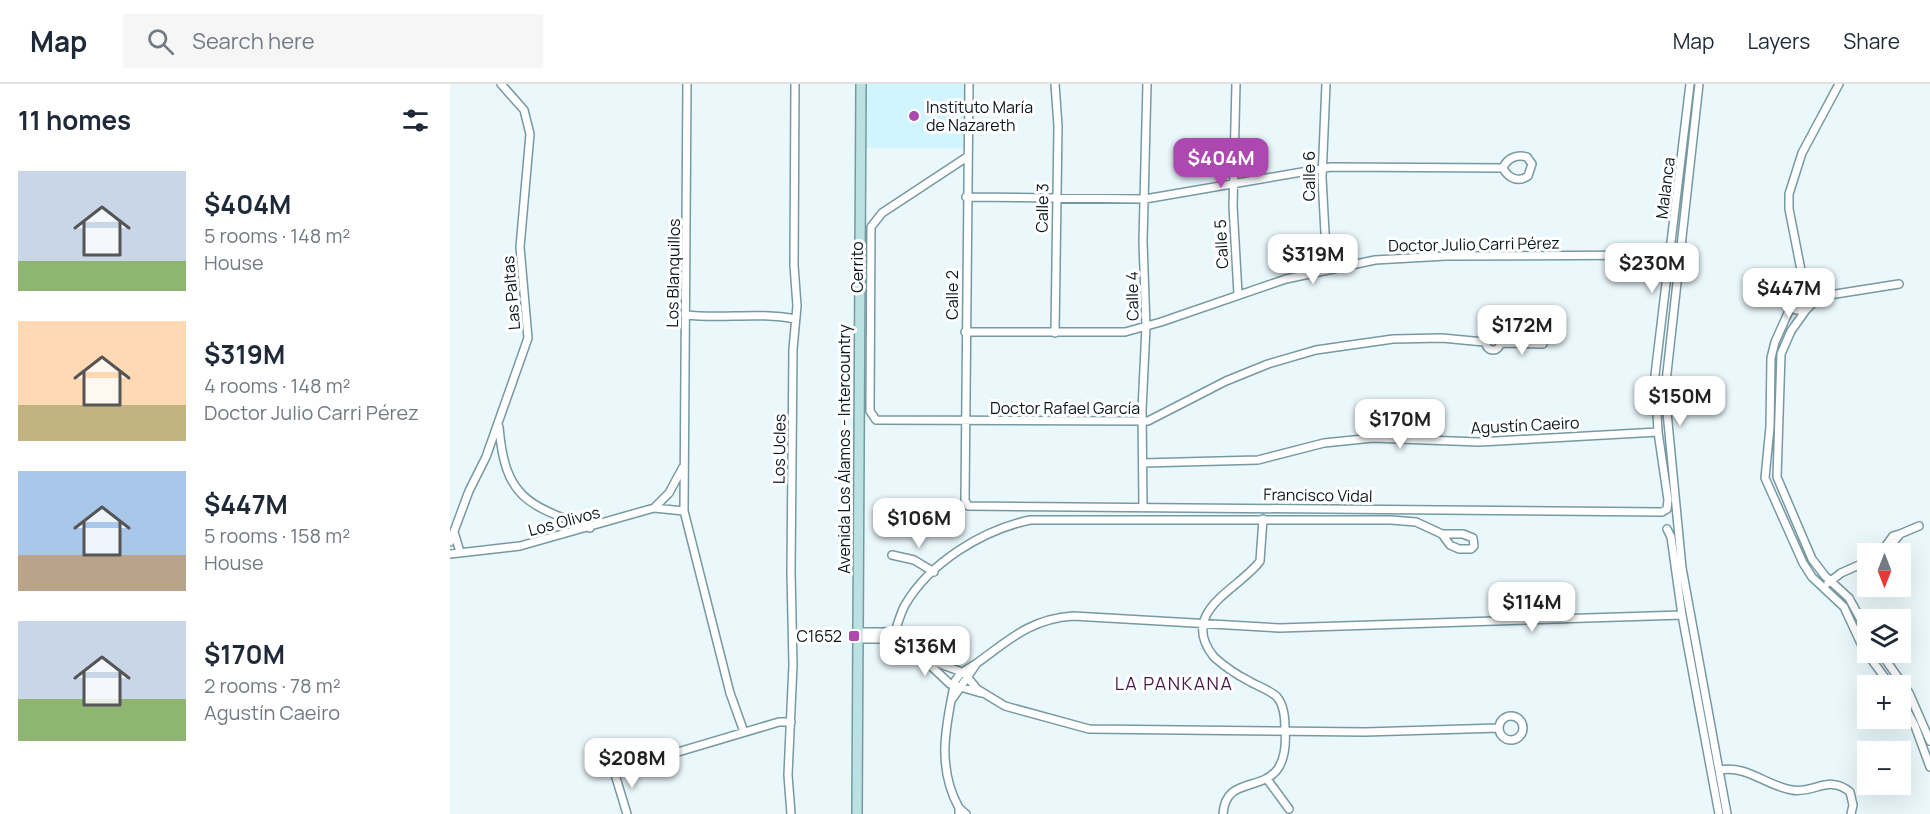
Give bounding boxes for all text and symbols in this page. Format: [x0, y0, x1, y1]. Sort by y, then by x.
search box [123, 14, 543, 68]
text: Map [30, 22, 87, 60]
icon: search [144, 25, 177, 58]
text: Search here [192, 26, 315, 56]
text: Map [1673, 27, 1714, 55]
text: Layers [1747, 27, 1810, 55]
text: Share [1843, 27, 1900, 55]
place label: Instituto María de Nazareth [926, 96, 1033, 136]
text: 11 homes [18, 102, 131, 138]
icon: filters [399, 104, 432, 137]
marker: Instituto María de Nazareth [907, 109, 921, 123]
pin: $404M [1179, 138, 1263, 189]
text: $404M [1187, 144, 1255, 171]
street label: Calle 6 [1298, 151, 1320, 201]
street label: Malanca [1650, 156, 1680, 220]
street label: Calle 3 [1031, 183, 1053, 233]
text: $404M [204, 186, 291, 222]
icon: home [66, 195, 138, 267]
street label: Los Blanquillos [661, 218, 685, 328]
street label: Calle 5 [1209, 219, 1233, 269]
text: 5 rooms · 148 m² [204, 222, 350, 249]
street label: Doctor Julio Carri Pérez [1388, 232, 1560, 256]
pin: $319M [1271, 234, 1355, 285]
text: $319M [1282, 240, 1344, 267]
street label: Cerrito [846, 241, 868, 293]
pin: $230M [1610, 243, 1694, 294]
text: House [204, 249, 264, 276]
text: $230M [1619, 249, 1685, 276]
street label: Las Paltas [497, 255, 525, 331]
pin: $447M [1747, 268, 1831, 319]
street label: Calle 2 [941, 270, 963, 320]
street label: Calle 4 [1121, 271, 1143, 321]
text: $447M [1757, 274, 1821, 301]
pin: $172M [1480, 305, 1564, 356]
text: $172M [1492, 311, 1553, 338]
street label: Avenida Los Álamos - Intercountry [833, 324, 855, 574]
text: $319M [204, 336, 285, 372]
icon: home [66, 345, 138, 417]
text: 4 rooms · 148 m² [204, 372, 351, 399]
pin: $150M [1638, 376, 1722, 427]
text: $150M [1648, 382, 1712, 409]
street label: Doctor Rafael García [990, 397, 1140, 419]
text: Doctor Julio Carri Pérez [204, 399, 419, 426]
pin: $170M [1358, 399, 1442, 450]
text: $170M [1369, 405, 1431, 432]
street label: Agustín Caeiro [1470, 411, 1580, 439]
street label: Los Ucles [767, 414, 791, 484]
street label: Francisco Vidal [1263, 483, 1373, 507]
text: $447M [204, 486, 288, 522]
icon: home [66, 495, 138, 567]
pin: $106M [877, 498, 961, 549]
street label: Los Olivos [526, 501, 602, 541]
text: $106M [887, 504, 951, 531]
text: 5 rooms · 158 m² [204, 522, 350, 549]
north arrow [1857, 543, 1911, 597]
map controls [1857, 543, 1911, 795]
text: House [204, 549, 264, 576]
pin: $114M [1490, 582, 1574, 633]
text: $114M [1502, 588, 1562, 615]
button: layers [1857, 609, 1911, 663]
place label: C1652 [796, 625, 842, 647]
pin: $136M [883, 626, 967, 677]
marker: C1652 [847, 629, 861, 643]
text: $136M [894, 632, 956, 659]
text: $170M [204, 636, 285, 672]
icon: home [66, 645, 138, 717]
district label: LA PANKANA [1115, 671, 1233, 695]
text: 2 rooms · 78 m² [204, 672, 341, 699]
button: + [1857, 675, 1911, 729]
text: Agustín Caeiro [204, 699, 340, 726]
pin: $208M [590, 738, 674, 789]
button: − [1857, 741, 1911, 795]
text: $208M [599, 744, 665, 771]

